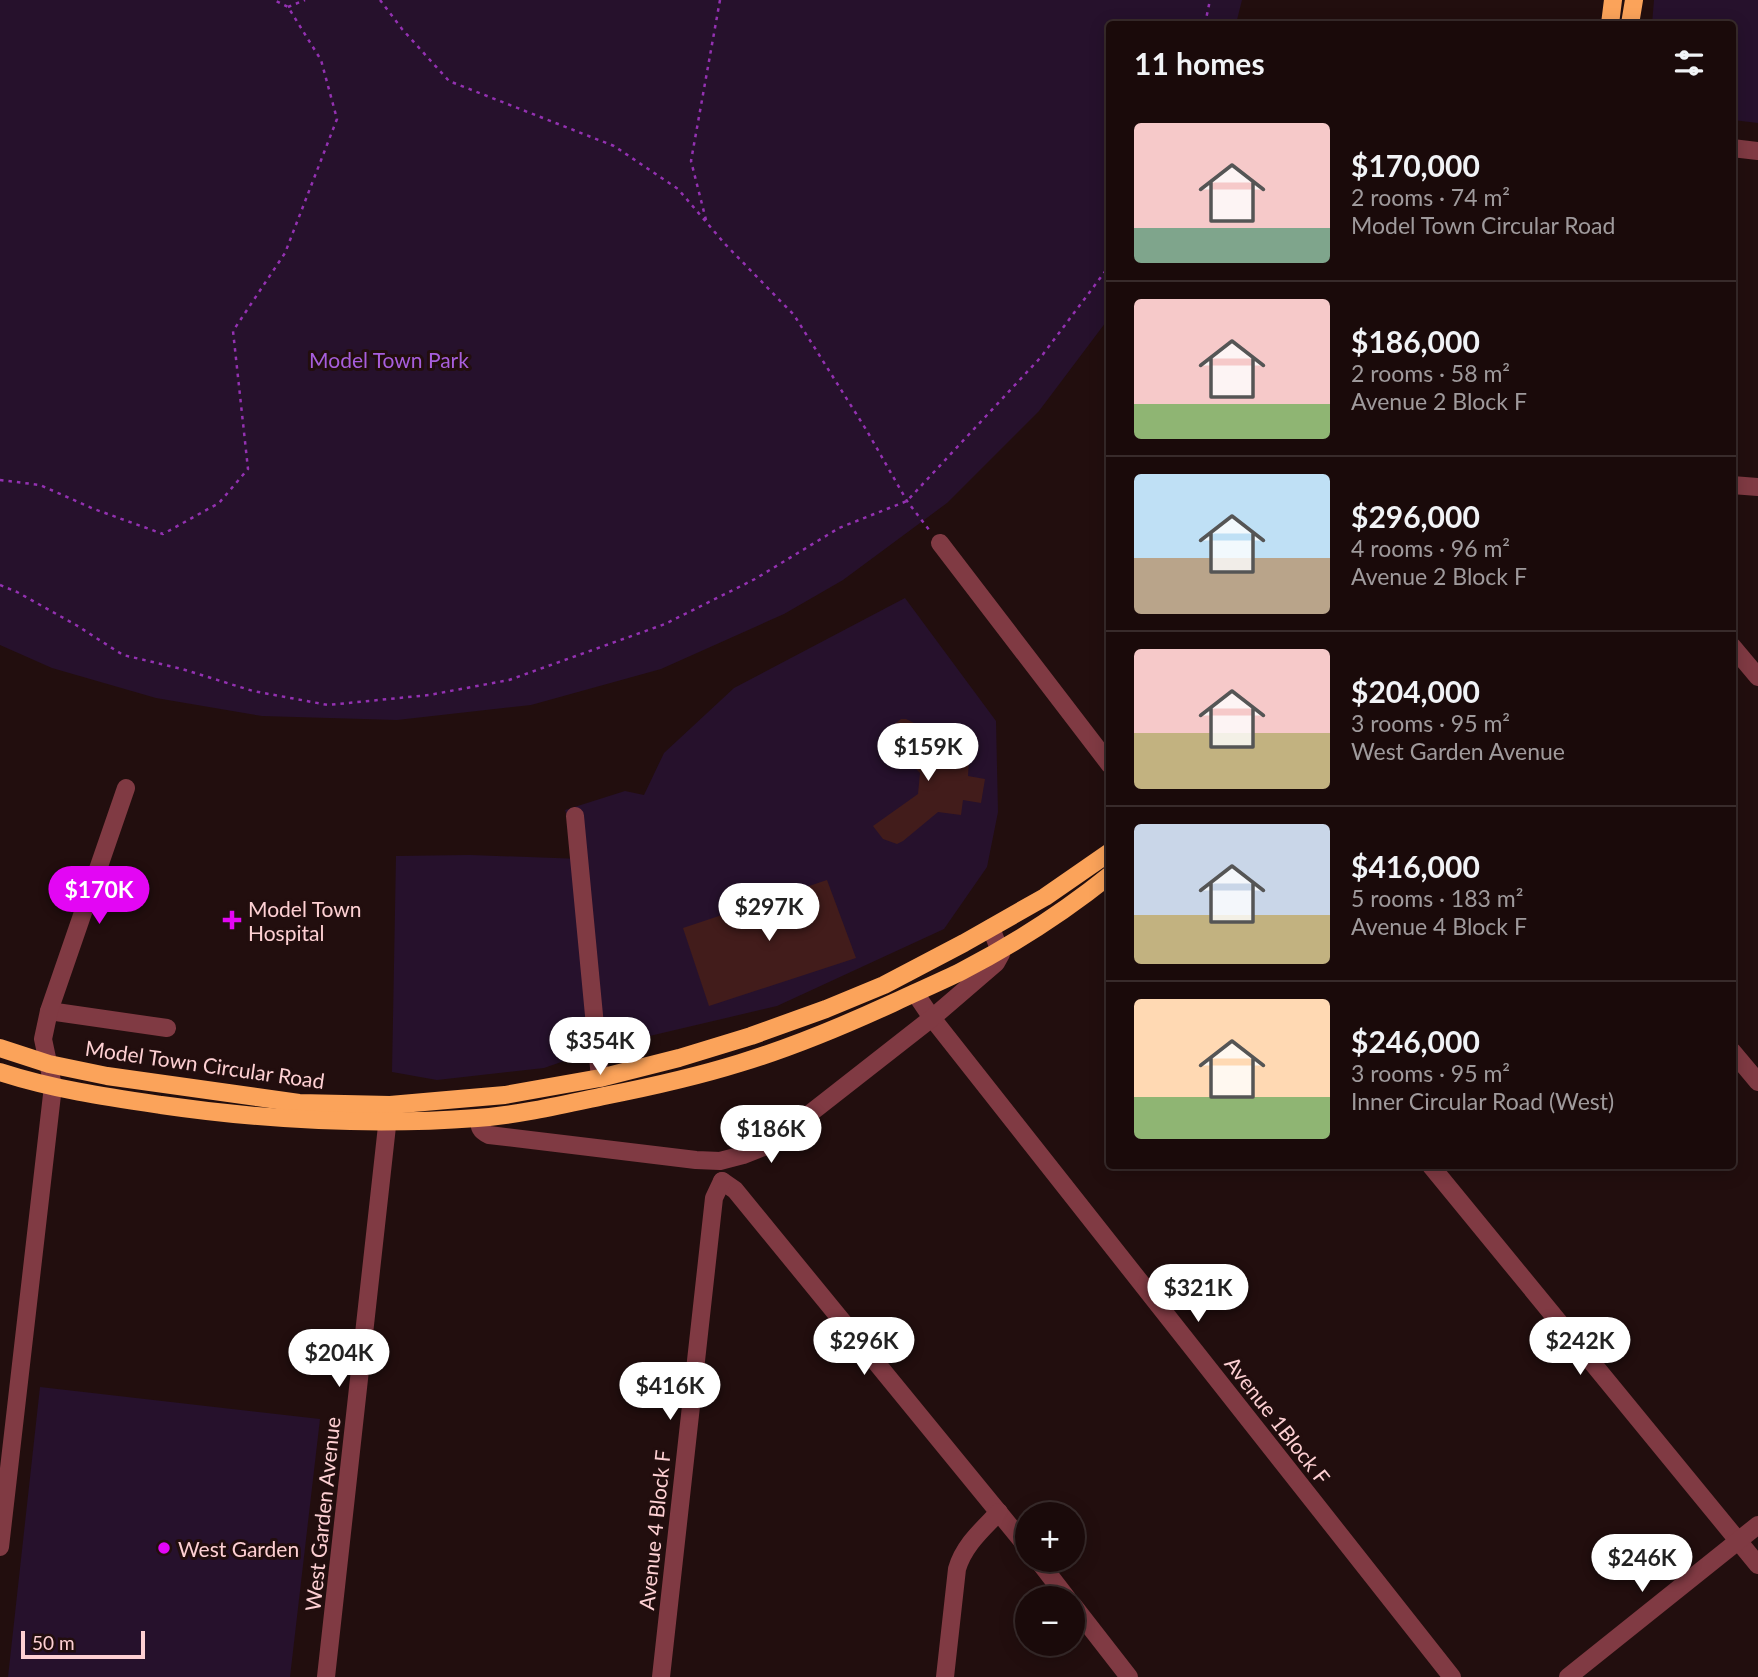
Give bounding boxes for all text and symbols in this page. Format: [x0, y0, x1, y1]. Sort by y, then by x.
icon: filters [1670, 44, 1708, 82]
text: 11 homes [1134, 45, 1265, 81]
text: $170,000 [1351, 147, 1480, 183]
icon: home [1190, 151, 1274, 235]
text: 2 rooms · 74 m² [1351, 183, 1510, 211]
text: Model Town Circular Road [1351, 211, 1615, 239]
text: $186,000 [1351, 323, 1480, 359]
icon: home [1190, 327, 1274, 411]
park label: Model Town Park [309, 347, 469, 372]
text: 2 rooms · 58 m² [1351, 359, 1510, 387]
text: Avenue 2 Block F [1351, 387, 1527, 415]
text: $296,000 [1351, 498, 1480, 534]
icon: home [1190, 502, 1274, 586]
text: 4 rooms · 96 m² [1351, 534, 1510, 562]
text: Avenue 2 Block F [1351, 562, 1527, 590]
text: $204,000 [1351, 673, 1480, 709]
icon: home [1190, 677, 1274, 761]
text: 3 rooms · 95 m² [1351, 709, 1510, 737]
pin: $159K [879, 724, 977, 783]
text: $159K [893, 732, 963, 760]
text: West Garden Avenue [1351, 737, 1565, 765]
text: $416,000 [1351, 848, 1480, 884]
icon: home [1190, 852, 1274, 936]
pin: $170K [50, 866, 148, 926]
text: $170K [64, 875, 134, 903]
pin: $297K [720, 884, 818, 943]
text: 5 rooms · 183 m² [1351, 884, 1523, 912]
text: $297K [734, 892, 804, 920]
place label: Model Town Hospital [248, 896, 361, 945]
marker: Model Town Hospital [222, 910, 242, 930]
text: Avenue 4 Block F [1351, 912, 1527, 940]
pin: $354K [551, 1018, 649, 1077]
text: $246,000 [1351, 1023, 1480, 1059]
text: $354K [565, 1026, 635, 1054]
icon: home [1190, 1027, 1274, 1111]
street label: Model Town Circular Road [84, 1035, 326, 1093]
text: 3 rooms · 95 m² [1351, 1059, 1510, 1087]
text: Inner Circular Road (West) [1351, 1087, 1614, 1115]
pin: $186K [722, 1106, 820, 1165]
text: $186K [736, 1114, 806, 1142]
pin: $321K [1149, 1264, 1247, 1324]
text: $321K [1163, 1273, 1233, 1301]
pin: $296K [815, 1318, 913, 1377]
pin: $242K [1531, 1318, 1629, 1377]
text: $296K [829, 1326, 899, 1354]
text: $242K [1545, 1326, 1615, 1354]
pin: $204K [290, 1330, 388, 1389]
text: $204K [304, 1338, 374, 1366]
street label: Avenue 1Block F [1220, 1351, 1336, 1489]
pin: $416K [621, 1362, 719, 1422]
text: $416K [635, 1371, 705, 1399]
street label: West Garden Avenue [299, 1416, 345, 1612]
street label: Avenue 4 Block F [633, 1449, 675, 1611]
map controls [1015, 1502, 1085, 1656]
button: + [1015, 1502, 1085, 1572]
pin: $246K [1593, 1534, 1691, 1594]
place label: West Garden [178, 1536, 299, 1561]
marker: West Garden [156, 1540, 172, 1556]
text: $246K [1607, 1543, 1677, 1571]
button: − [1015, 1586, 1085, 1656]
scale bar [21, 1628, 145, 1660]
text: 50 m [32, 1631, 75, 1654]

